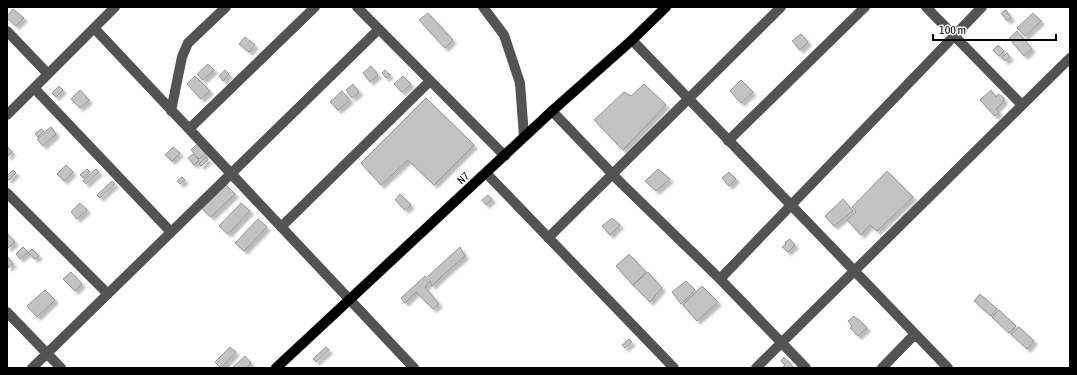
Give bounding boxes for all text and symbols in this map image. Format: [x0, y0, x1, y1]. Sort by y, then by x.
scale bar [933, 16, 1056, 42]
text: 100 m [939, 23, 966, 37]
street label: N7 [455, 170, 471, 186]

